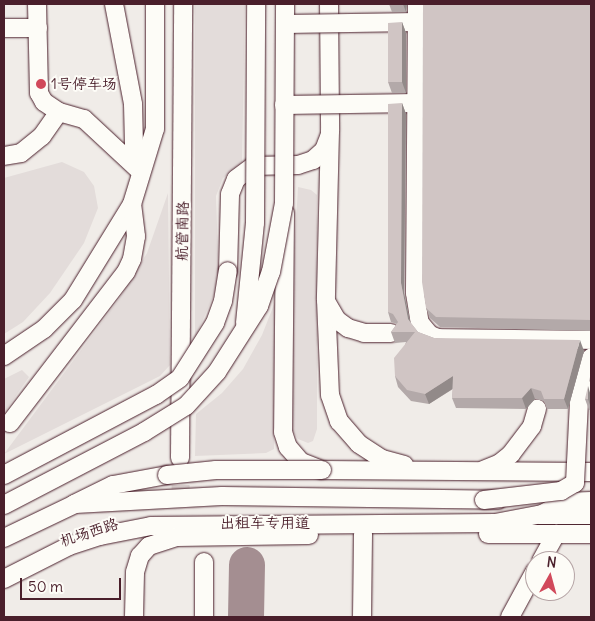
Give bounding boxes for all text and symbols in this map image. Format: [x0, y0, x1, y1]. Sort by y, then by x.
place label: 1号停车场 [51, 75, 117, 93]
marker: 1号停车场 [35, 78, 47, 90]
street label: 航管南路 [172, 201, 192, 261]
street label: 机场西路 [58, 514, 120, 550]
street label: 出租车专用道 [220, 514, 310, 532]
north arrow [525, 551, 575, 601]
text: N [546, 553, 558, 572]
scale bar [22, 568, 124, 600]
text: 50 m [28, 577, 63, 596]

